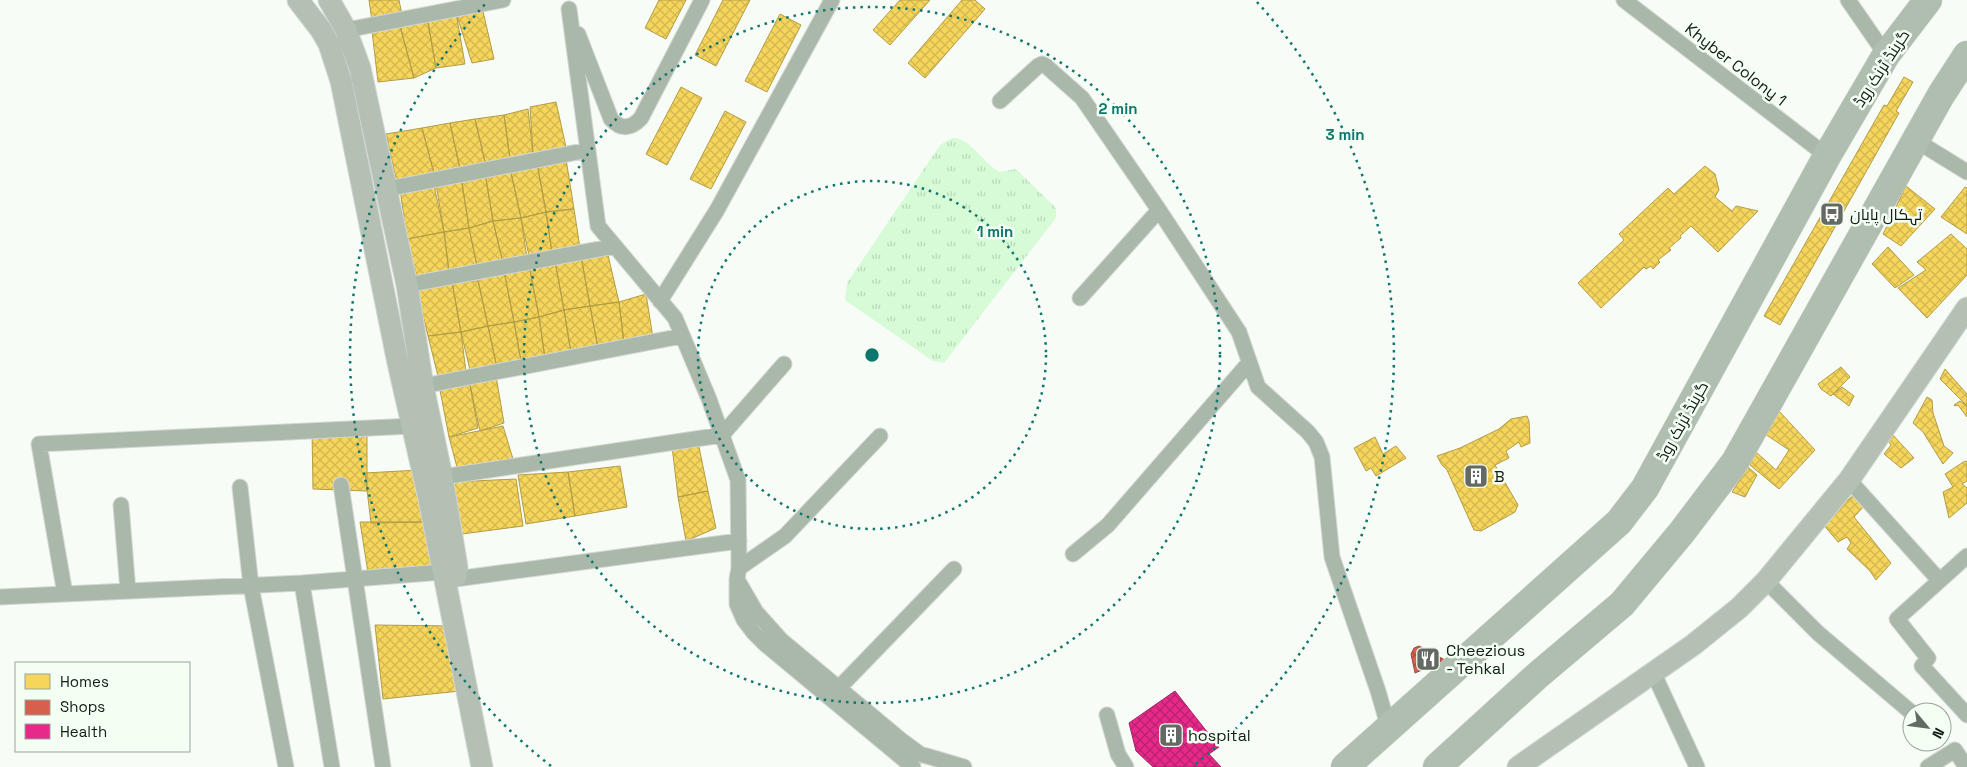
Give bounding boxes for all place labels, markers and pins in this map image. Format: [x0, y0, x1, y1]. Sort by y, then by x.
bus stop icon: تہکال پایان [1819, 201, 1845, 227]
place label: تہکال پایان [1850, 204, 1923, 226]
centre of rings [863, 346, 881, 364]
building icon: B [1463, 463, 1489, 489]
place label: B [1494, 466, 1505, 487]
place label: Cheezious - Tehkal [1446, 640, 1525, 679]
restaurant icon: Cheezious - Tehkal [1415, 646, 1441, 672]
building icon: hospital [1158, 722, 1184, 748]
place label: hospital [1188, 725, 1251, 746]

